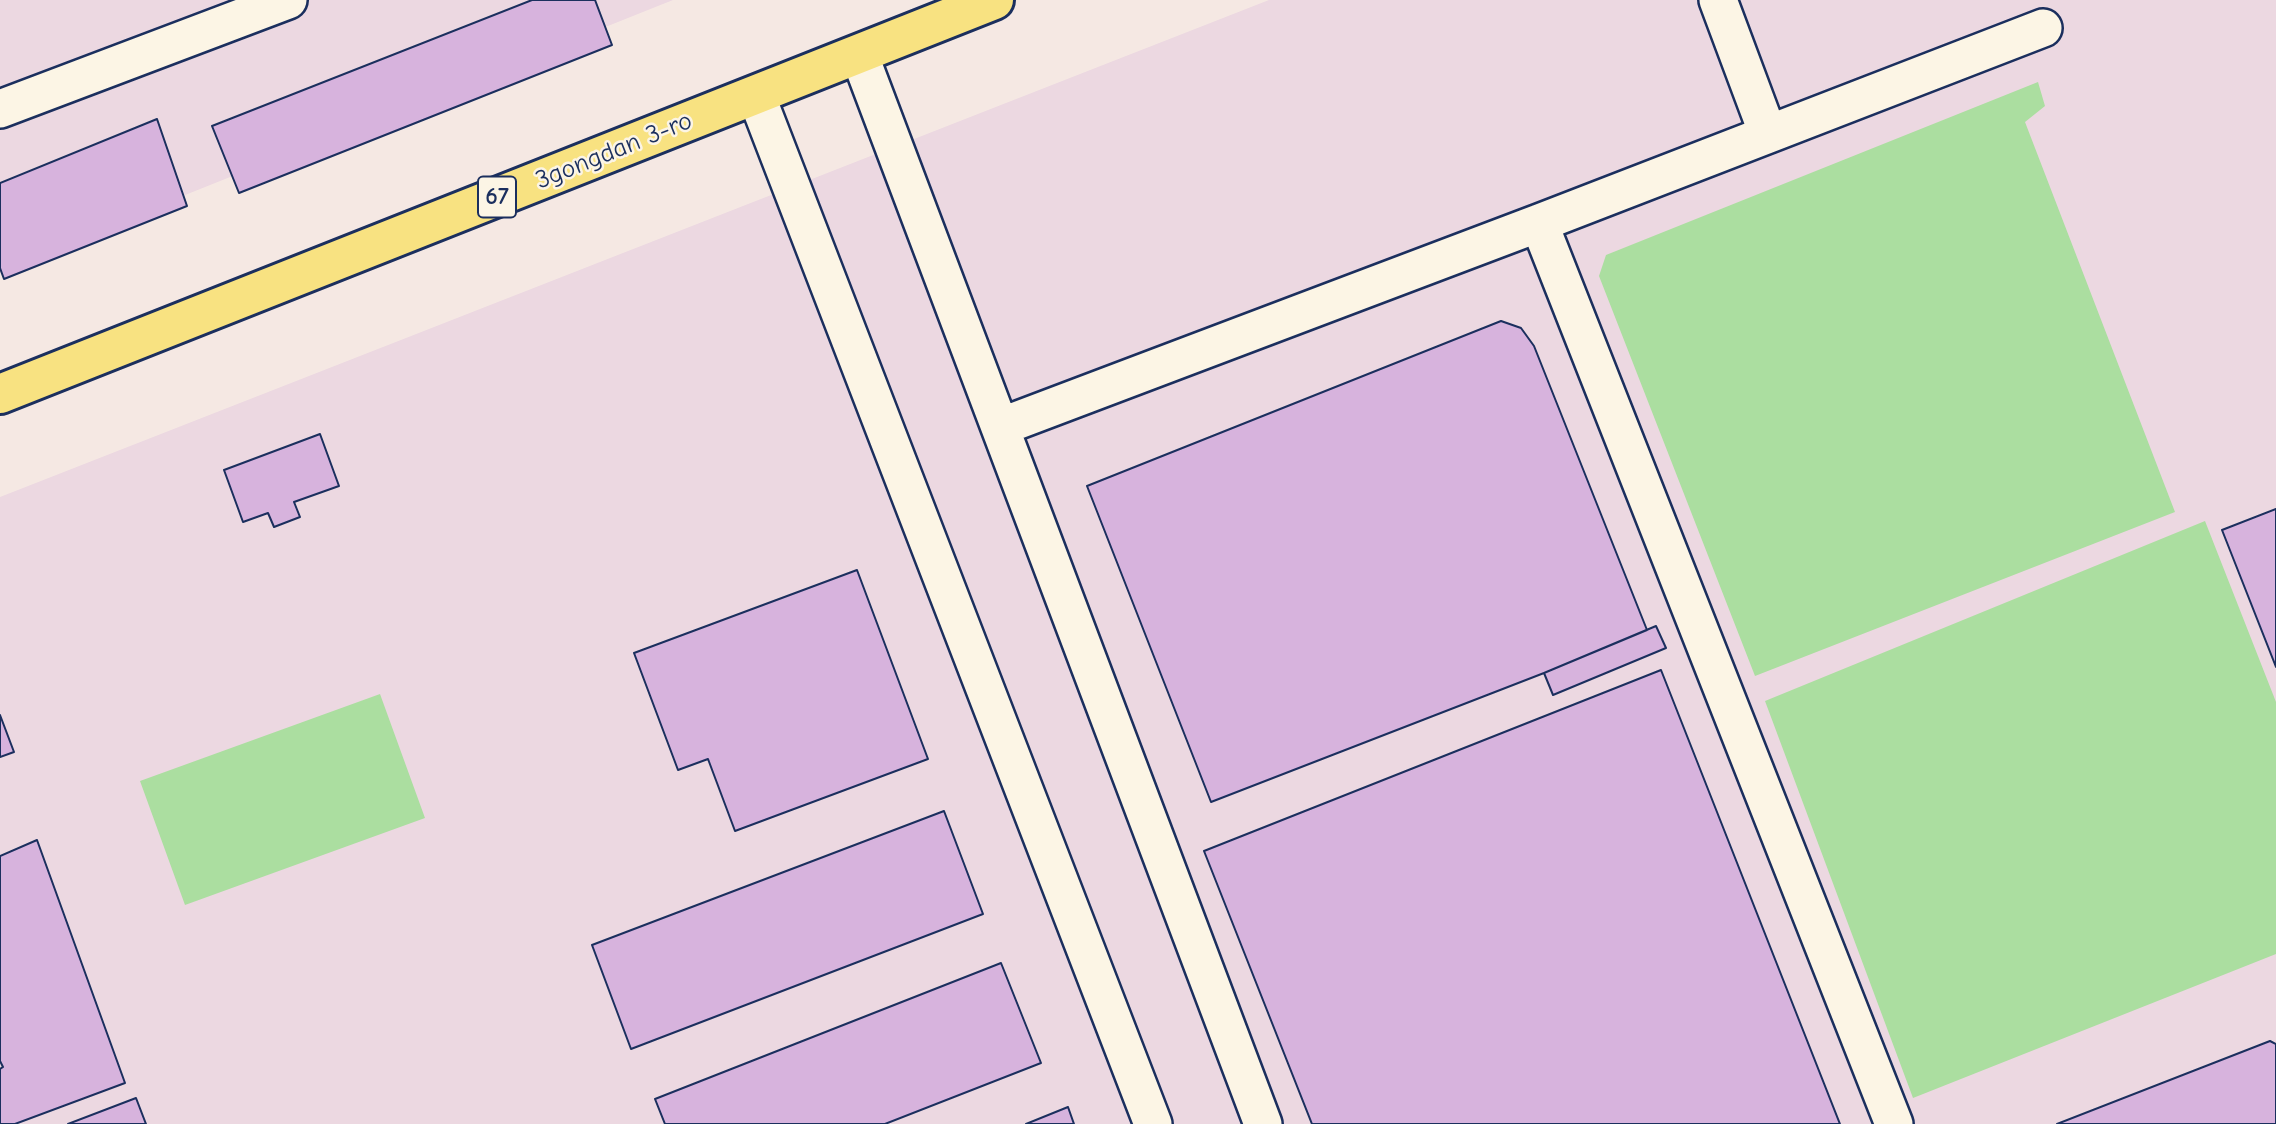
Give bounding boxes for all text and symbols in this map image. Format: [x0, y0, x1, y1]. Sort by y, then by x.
street label: 3gongdan 3-ro [531, 105, 697, 197]
road number: 67 [478, 176, 516, 218]

